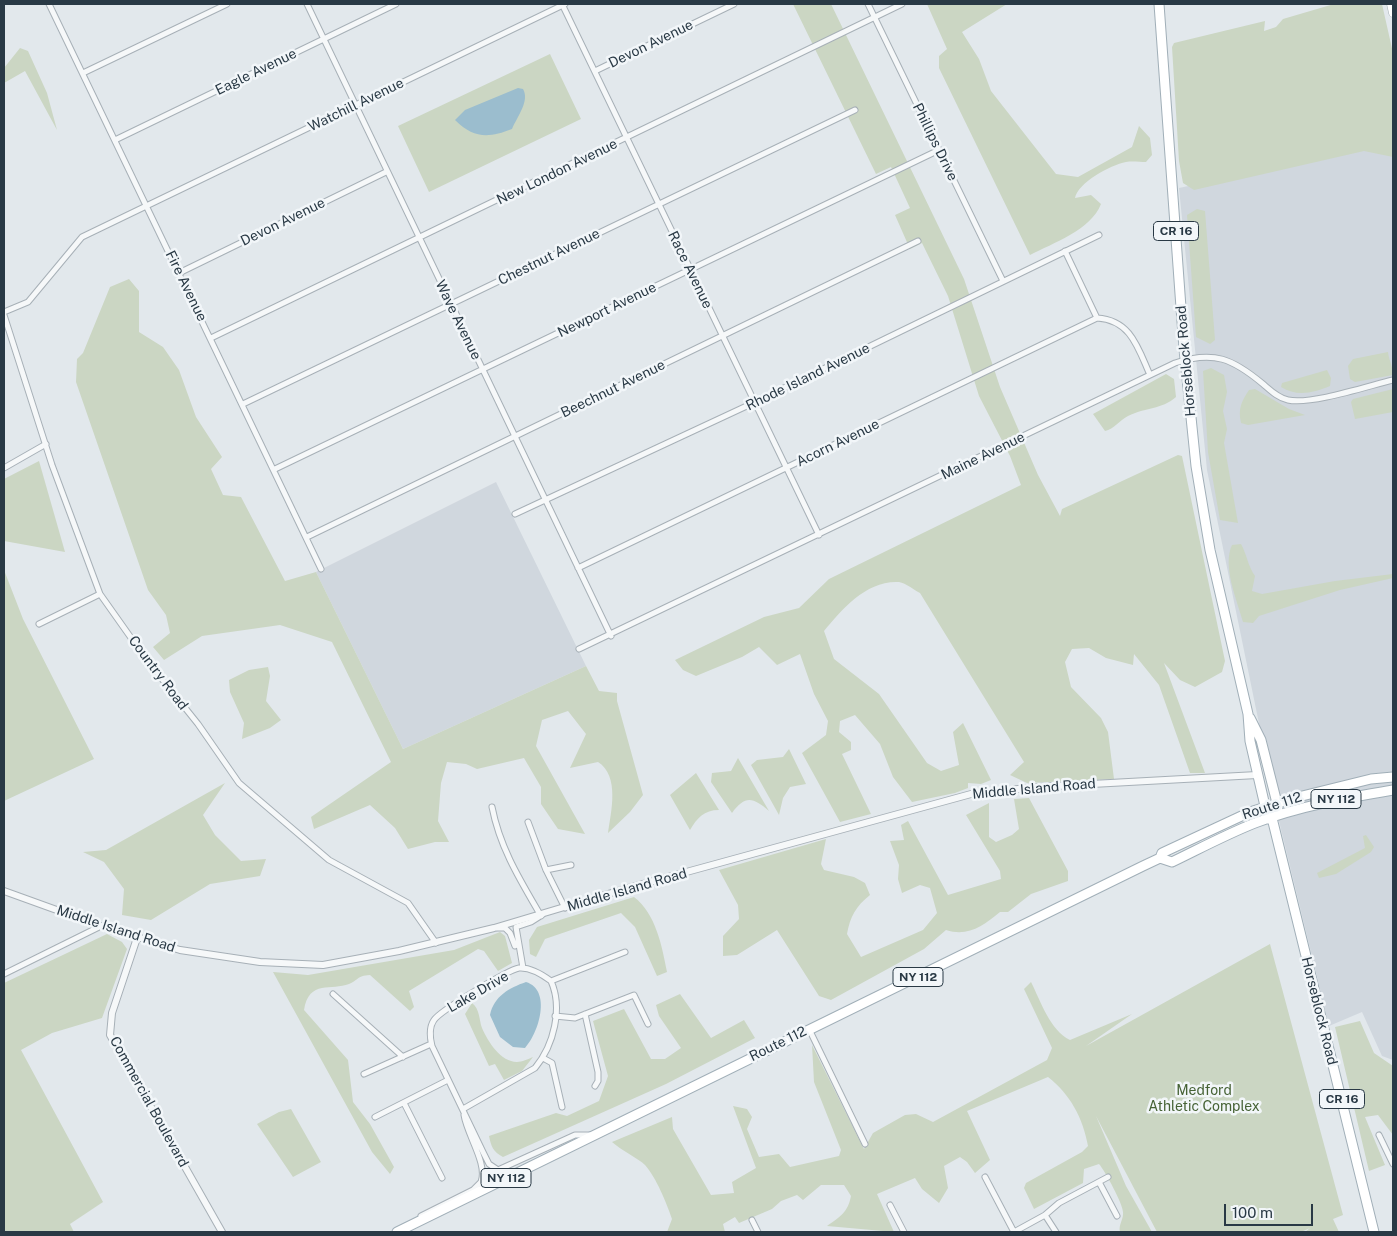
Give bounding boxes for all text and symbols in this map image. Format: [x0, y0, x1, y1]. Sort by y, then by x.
street label: Devon Avenue [606, 16, 696, 72]
street label: Eagle Avenue [213, 45, 299, 99]
street label: Watchill Avenue [305, 75, 407, 135]
street label: Phillips Drive [909, 100, 961, 184]
street label: New London Avenue [494, 135, 620, 209]
street label: Devon Avenue [238, 194, 328, 250]
road number: CR 16 [1154, 222, 1198, 240]
street label: Chestnut Avenue [495, 225, 603, 289]
street label: Race Avenue [664, 229, 716, 311]
street label: Fire Avenue [162, 248, 210, 324]
street label: Wave Avenue [431, 277, 485, 363]
street label: Newport Avenue [555, 279, 659, 341]
street label: Horseblock Road [1173, 305, 1199, 417]
street label: Rhode Island Avenue [743, 340, 873, 414]
street label: Beechnut Avenue [558, 356, 668, 422]
street label: Acorn Avenue [794, 416, 882, 470]
street label: Maine Avenue [938, 428, 1028, 484]
street label: Country Road [125, 633, 191, 713]
street label: Middle Island Road [972, 775, 1096, 803]
street label: Route 112 [1240, 788, 1304, 824]
road number: NY 112 [1311, 790, 1361, 809]
street label: Middle Island Road [565, 865, 689, 915]
street label: Middle Island Road [55, 902, 177, 956]
street label: Horseblock Road [1297, 955, 1341, 1067]
street label: Lake Drive [444, 968, 512, 1016]
road number: NY 112 [893, 968, 943, 986]
street label: Route 112 [747, 1023, 809, 1065]
street label: Commercial Boulevard [106, 1034, 192, 1170]
park label: Medford Athletic Complex [1148, 1083, 1260, 1116]
road number: CR 16 [1320, 1090, 1364, 1108]
road number: NY 112 [481, 1168, 531, 1188]
scale bar [1227, 1194, 1316, 1226]
text: 100 m [1232, 1204, 1273, 1221]

